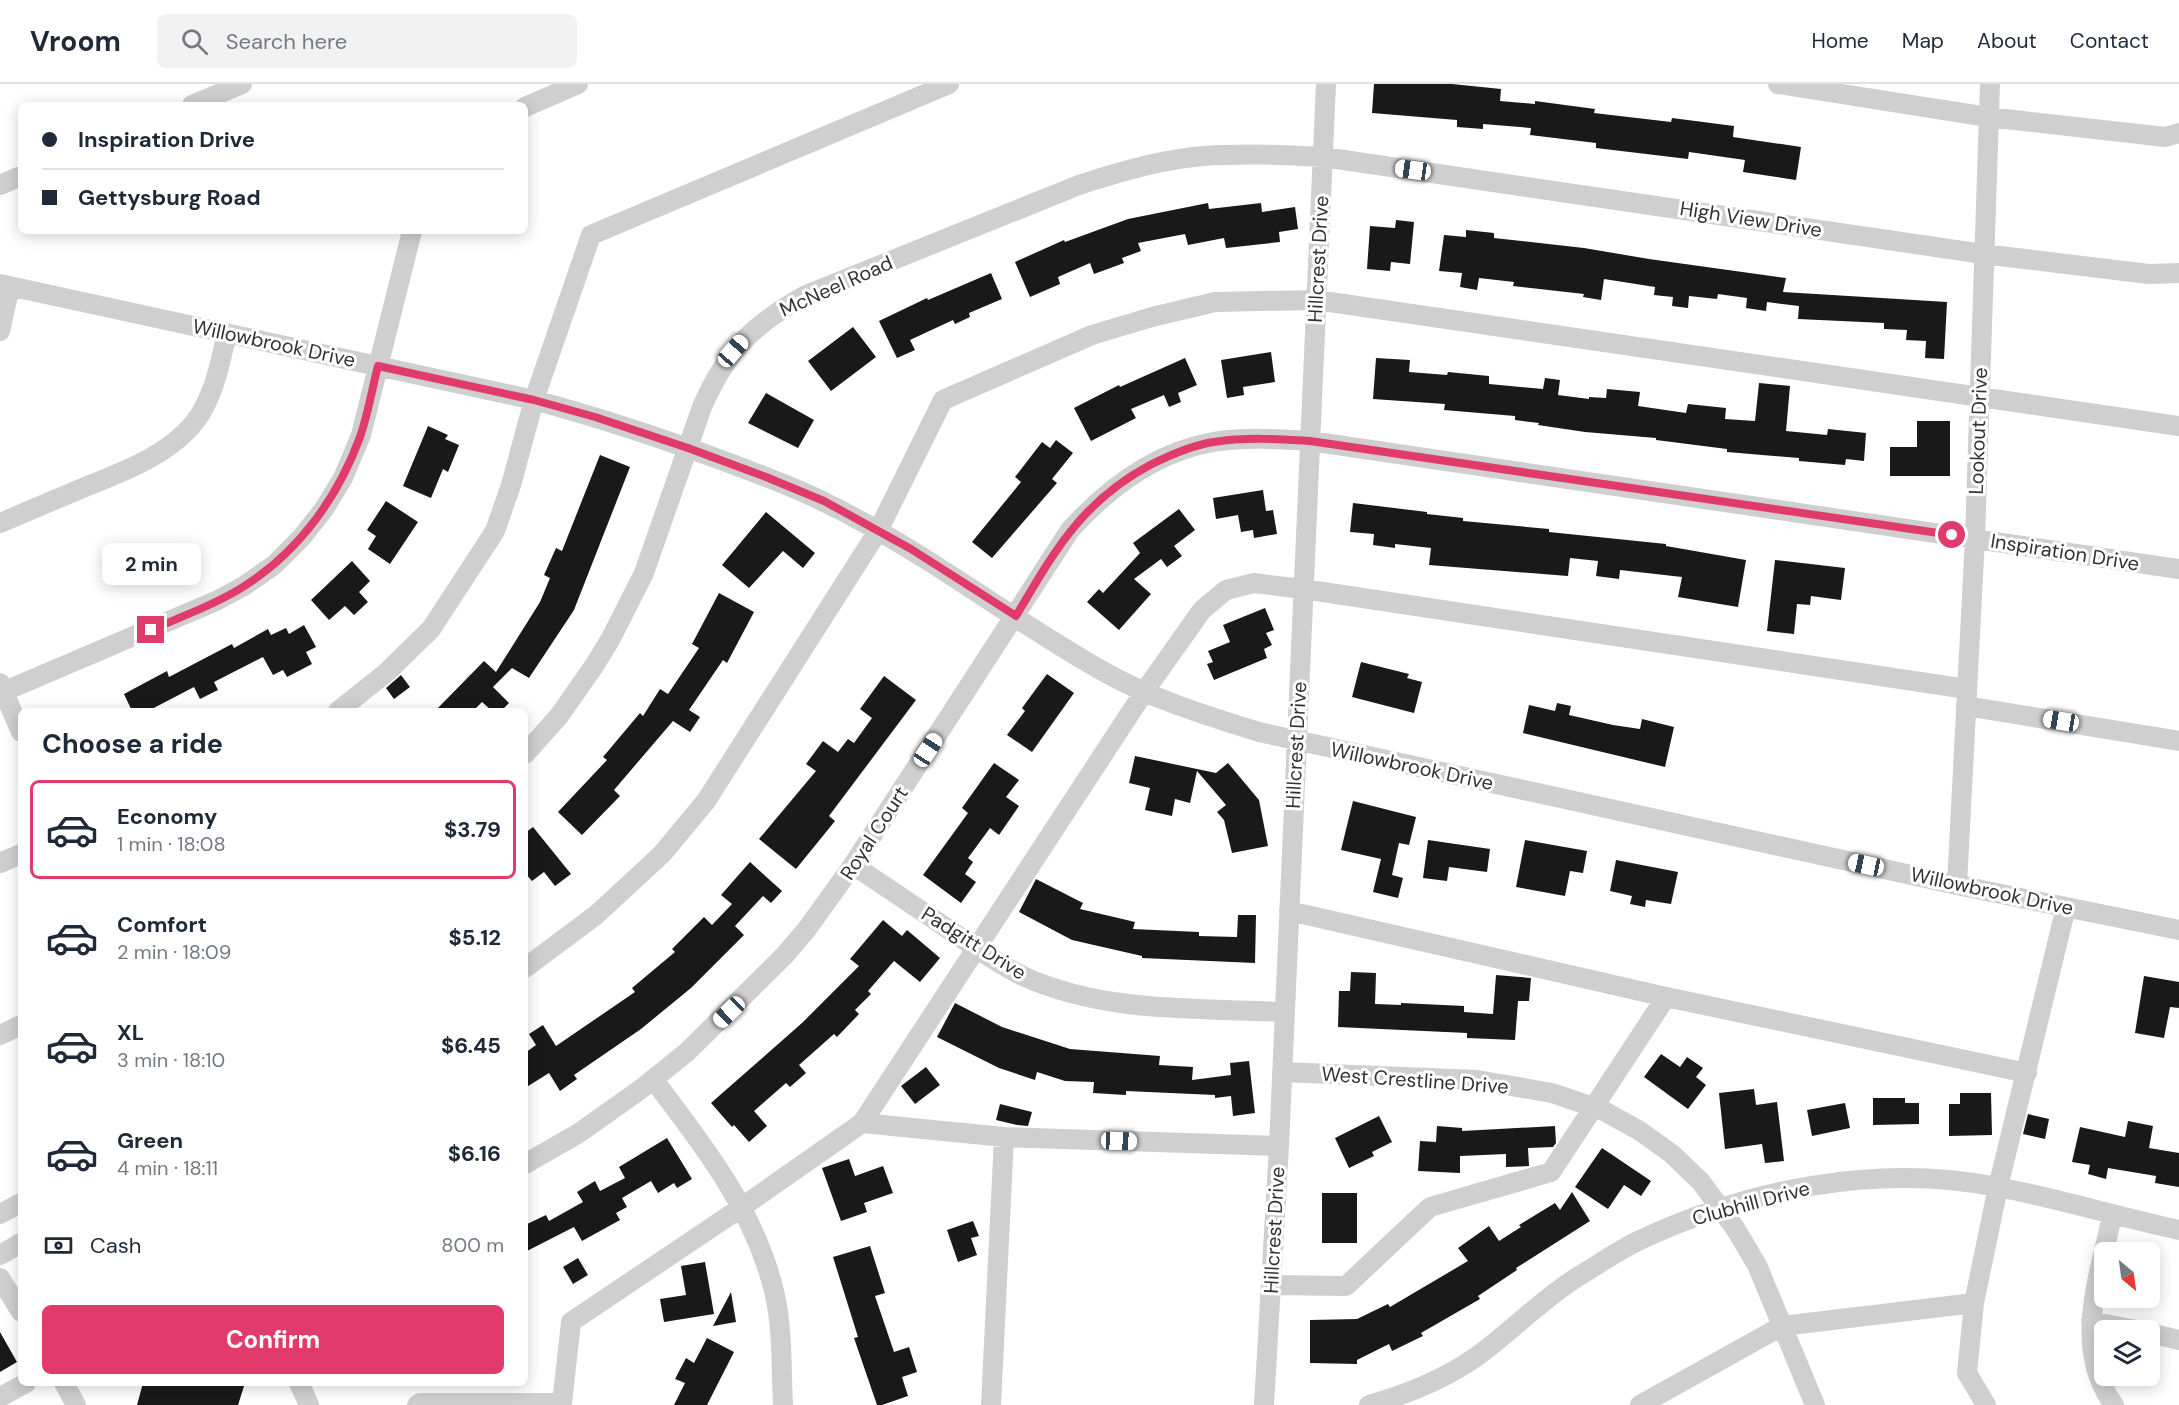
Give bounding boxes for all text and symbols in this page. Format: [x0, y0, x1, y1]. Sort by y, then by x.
search box [157, 14, 577, 68]
text: Vroom [30, 23, 121, 60]
icon: search [178, 25, 211, 58]
text: Search here [226, 27, 347, 56]
text: Home [1811, 27, 1869, 55]
text: Map [1902, 27, 1944, 55]
text: About [1977, 27, 2037, 55]
text: Contact [2070, 27, 2149, 55]
text: Inspiration Drive [78, 125, 255, 154]
car [1394, 159, 1432, 181]
text: Gettysburg Road [78, 183, 261, 212]
street label: Hillcrest Drive [1302, 195, 1334, 323]
street label: High View Drive [1678, 195, 1824, 243]
street label: McNeel Road [775, 249, 897, 323]
street label: Willowbrook Drive [190, 313, 358, 373]
car [714, 332, 752, 370]
street label: Lookout Drive [1963, 367, 1993, 495]
route start [1938, 521, 1965, 548]
street label: Inspiration Drive [1989, 527, 2141, 577]
callout: 2 min [102, 543, 201, 585]
text: 2 min [125, 551, 178, 577]
route end [137, 616, 164, 643]
street label: Hillcrest Drive [1280, 681, 1312, 809]
car [2042, 709, 2080, 733]
text: Choose a ride [42, 726, 223, 761]
car [911, 730, 945, 770]
street label: Willowbrook Drive [1328, 736, 1496, 796]
street label: Royal Court [834, 781, 914, 885]
text: Economy [117, 802, 217, 831]
icon: car [45, 803, 99, 857]
text: $3.79 [444, 815, 501, 844]
text: 1 min · 18:08 [117, 831, 226, 857]
car [1847, 852, 1885, 878]
street label: Willowbrook Drive [1908, 861, 2076, 921]
street label: Padgitt Drive [917, 900, 1031, 986]
text: Comfort [117, 910, 207, 939]
icon: car [45, 911, 99, 965]
text: $5.12 [449, 923, 501, 952]
text: 2 min · 18:09 [117, 939, 231, 965]
car [710, 993, 748, 1031]
text: XL [117, 1018, 144, 1047]
icon: car [45, 1019, 99, 1073]
text: $6.45 [441, 1031, 501, 1060]
text: 3 min · 18:10 [117, 1047, 225, 1073]
street label: West Crestline Drive [1321, 1060, 1509, 1100]
text: Green [117, 1126, 183, 1155]
icon: car [45, 1127, 99, 1181]
car [1101, 1131, 1137, 1151]
text: $6.16 [448, 1139, 501, 1168]
text: 4 min · 18:11 [117, 1155, 218, 1181]
street label: Hillcrest Drive [1258, 1166, 1290, 1294]
street label: Clubhill Drive [1689, 1175, 1813, 1231]
icon: cash [42, 1229, 75, 1262]
text: Cash [90, 1231, 141, 1260]
text: 800 m [441, 1232, 504, 1258]
north arrow [2094, 1242, 2160, 1308]
map controls [2094, 1242, 2160, 1386]
button: Confirm [42, 1305, 504, 1374]
button: layers [2094, 1320, 2160, 1386]

